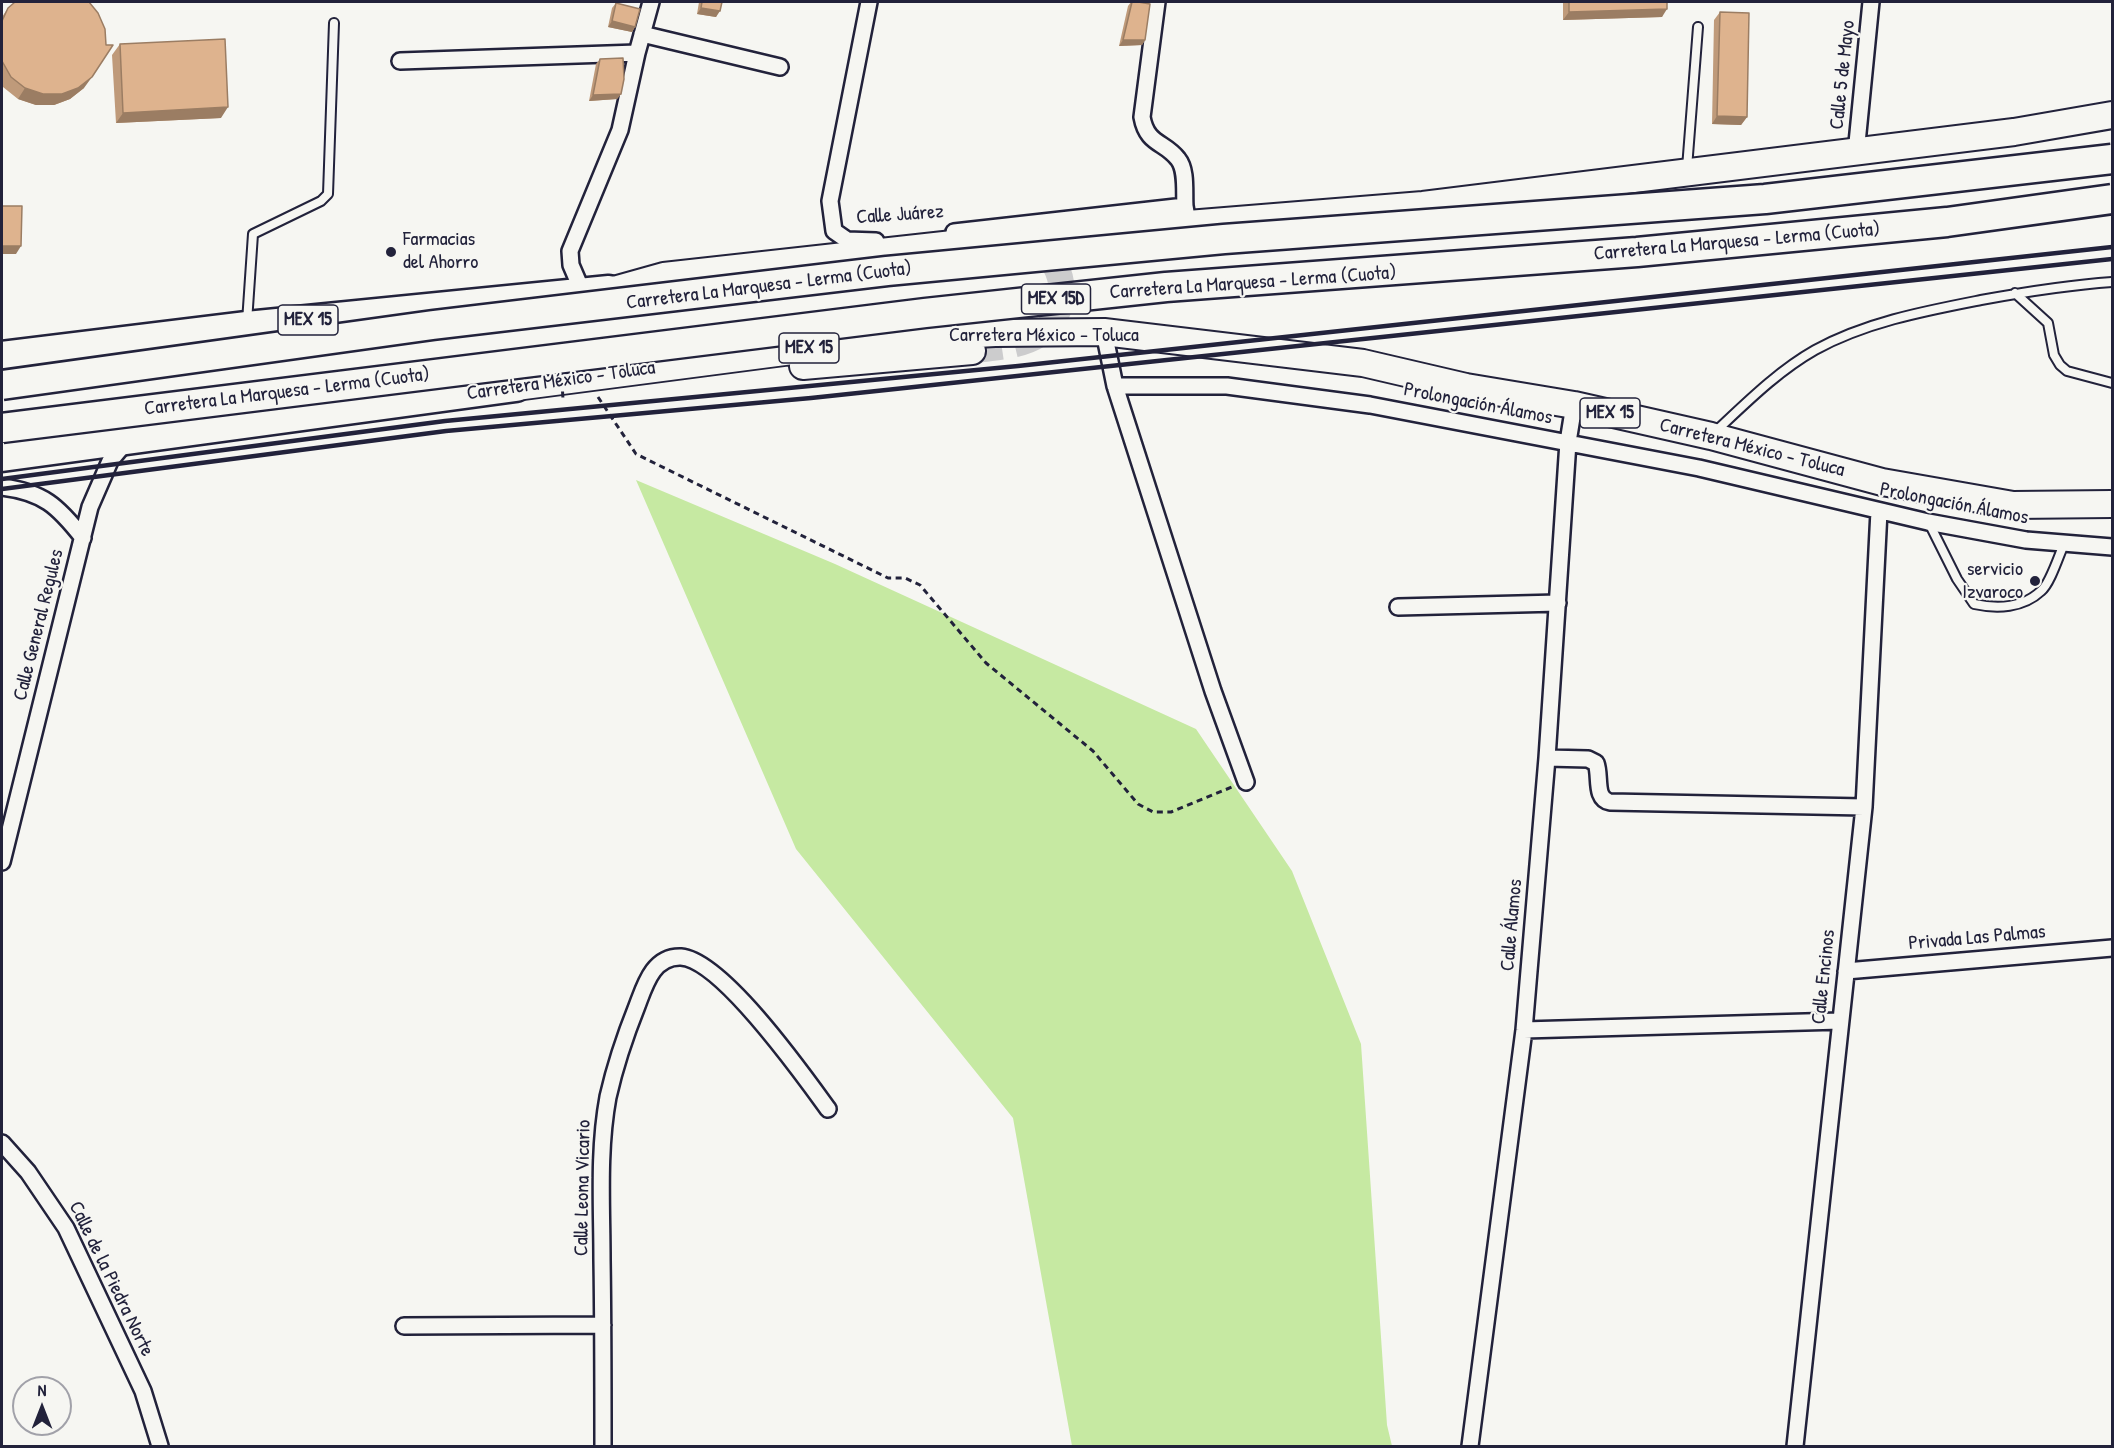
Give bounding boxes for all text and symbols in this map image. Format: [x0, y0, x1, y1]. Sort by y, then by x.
street label: Calle 5 de Mayo [1825, 19, 1861, 131]
street label: Calle Juárez [856, 200, 944, 230]
street label: Carretera La Marquesa - Lerma (Cuota) [1593, 218, 1881, 266]
place label: Farmacias del Ahorro [403, 228, 478, 275]
marker: Farmacias del Ahorro [384, 245, 398, 259]
street label: Carretera La Marquesa - Lerma (Cuota) [625, 257, 913, 315]
street label: Carretera La Marquesa - Lerma (Cuota) [1109, 261, 1397, 305]
road number: MEX 15D [1022, 284, 1090, 314]
road number: MEX 15 [278, 305, 338, 335]
street label: Carretera México - Toluca [949, 324, 1139, 348]
road number: MEX 15 [779, 333, 839, 363]
street label: Carretera México - Toluca [465, 356, 657, 406]
street label: Carretera La Marquesa - Lerma (Cuota) [143, 363, 431, 421]
street label: Prolongación Álamos [1402, 378, 1554, 430]
road number: MEX 15 [1580, 398, 1640, 428]
street label: Carretera México - Toluca [1657, 413, 1847, 483]
street label: Prolongación Álamos [1878, 478, 2030, 530]
street label: Calle General Regules [9, 547, 69, 703]
place label: servicio Izvaroco [1962, 558, 2023, 605]
marker: servicio Izvaroco [2028, 574, 2042, 588]
street label: Calle Álamos [1496, 878, 1528, 972]
street label: Privada Las Palmas [1908, 920, 2046, 956]
street label: Calle Encinos [1807, 929, 1841, 1025]
street label: Calle Leona Vicario [570, 1120, 596, 1256]
street label: Calle de la Piedra Norte [63, 1198, 159, 1360]
north arrow [12, 1376, 72, 1436]
text: N [38, 1379, 46, 1401]

